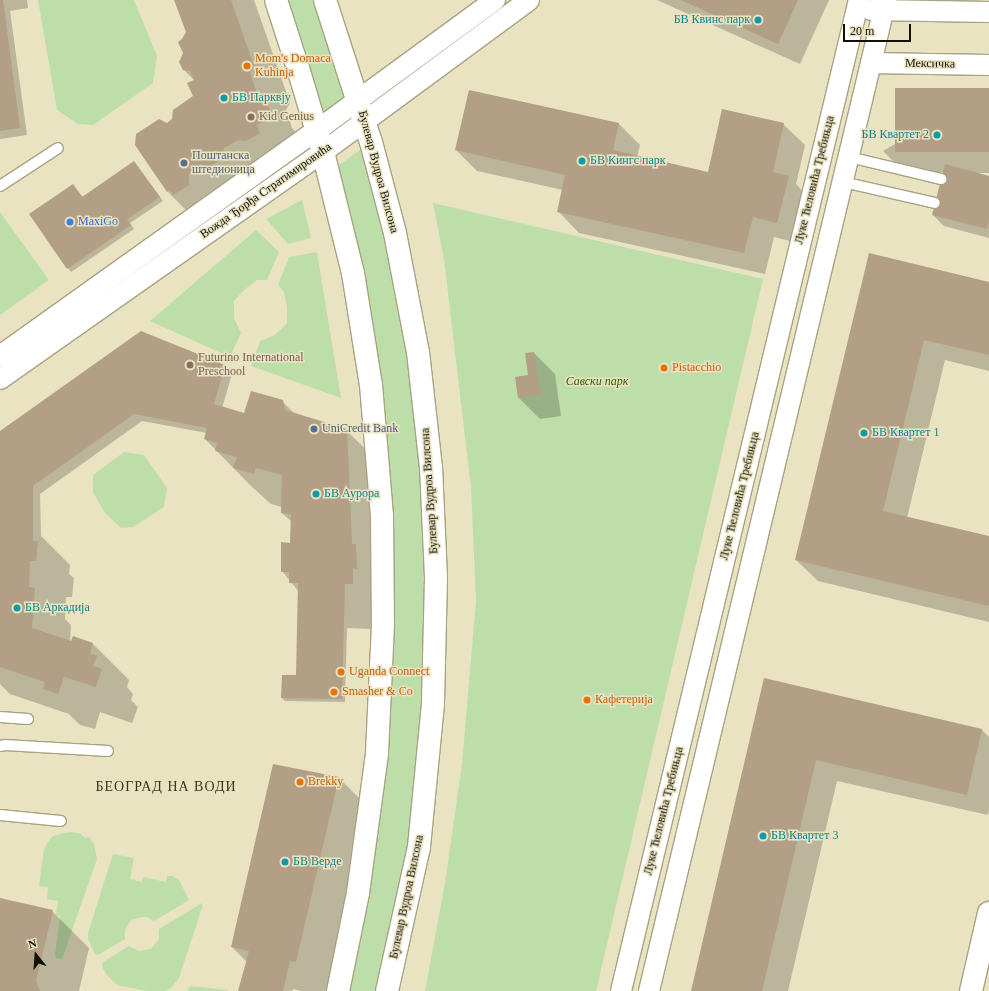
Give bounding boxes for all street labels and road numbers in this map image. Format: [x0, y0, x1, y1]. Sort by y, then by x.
street label: Мексичка [905, 56, 955, 72]
street label: Булевар Вудроа Вилсона [355, 109, 401, 235]
street label: Луке Ћеловића Требињца [792, 114, 838, 246]
street label: Вожда Ђорђа Стратимировића [198, 140, 334, 242]
street label: Булевар Вудроа Вилсона [418, 428, 442, 554]
street label: Луке Ћеловића Требињца [717, 430, 763, 562]
street label: Луке Ћеловића Требињца [641, 745, 687, 877]
street label: Булевар Вудроа Вилсона [387, 834, 427, 960]

